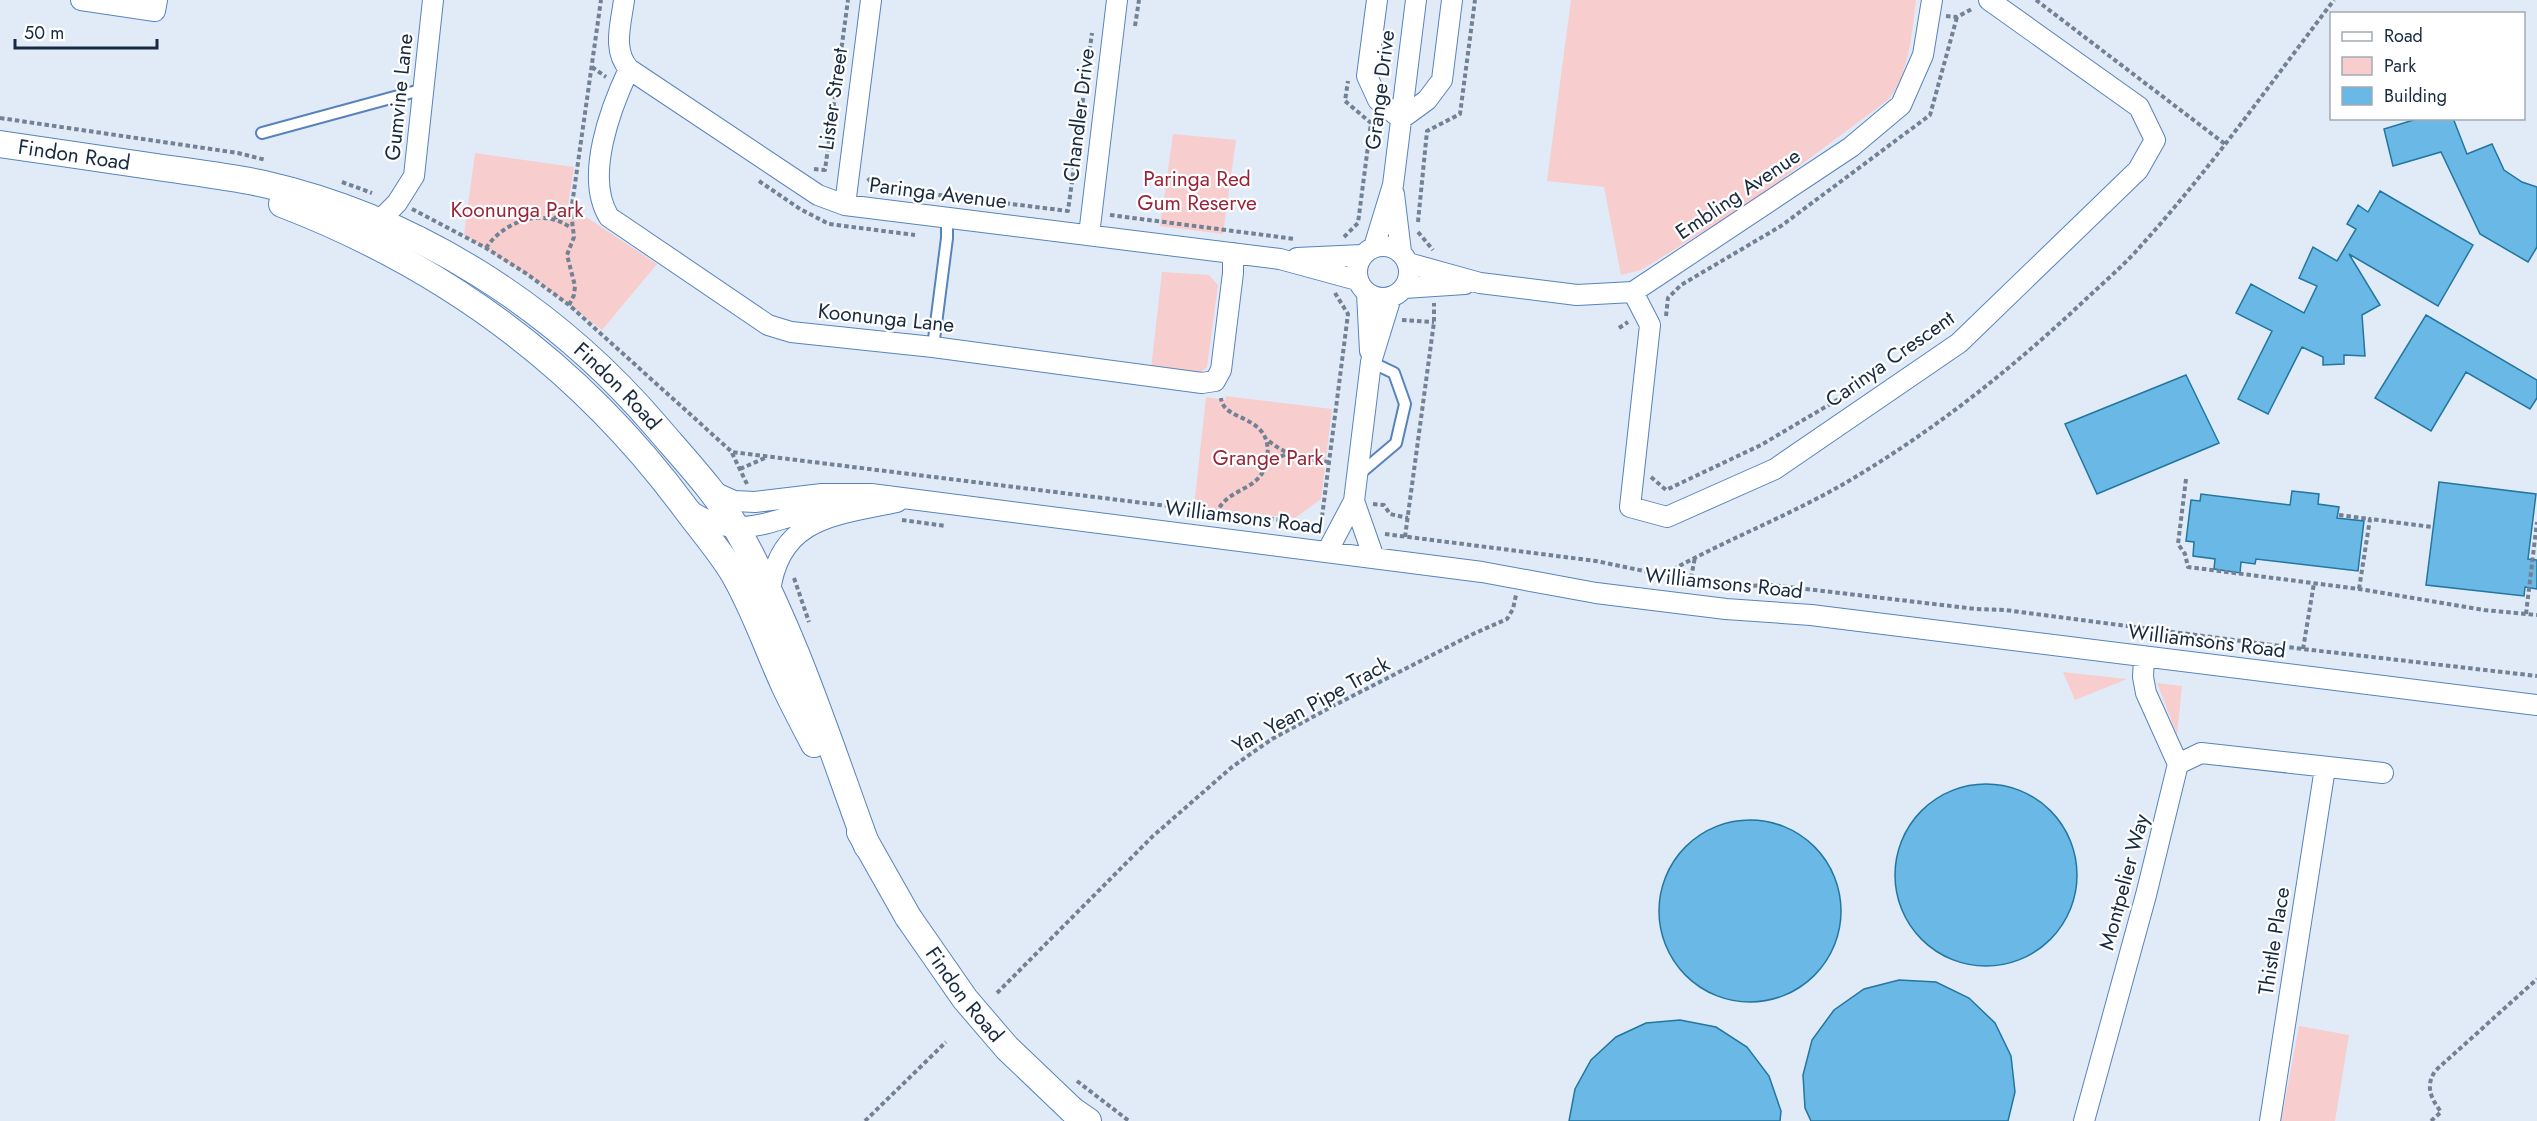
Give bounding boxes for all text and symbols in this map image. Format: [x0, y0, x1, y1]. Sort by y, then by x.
scale bar [15, 12, 158, 50]
legend [2330, 12, 2525, 120]
text: 50 m [24, 20, 64, 46]
text: Road [2384, 23, 2423, 49]
street label: Grange Drive [1358, 28, 1402, 152]
street label: Gumvine Lane [377, 32, 421, 162]
street label: Lister Street [811, 46, 855, 152]
street label: Chandler Drive [1056, 46, 1102, 183]
text: Park [2384, 53, 2416, 79]
text: Building [2384, 83, 2447, 109]
street label: Findon Road [16, 132, 132, 178]
street label: Embling Avenue [1670, 141, 1807, 247]
park label: Paringa Red Gum Reserve [1137, 164, 1257, 218]
street label: Paringa Avenue [867, 170, 1009, 216]
park label: Koonunga Park [450, 195, 584, 225]
street label: Koonunga Lane [816, 296, 956, 340]
street label: Carinya Crescent [1819, 303, 1961, 415]
street label: Findon Road [567, 335, 668, 437]
park label: Grange Park [1212, 443, 1324, 473]
street label: Williamsons Road [1163, 492, 1325, 542]
street label: Williamsons Road [1643, 560, 1805, 606]
street label: Williamsons Road [2126, 616, 2288, 666]
street label: Yan Yean Pipe Track [1227, 649, 1396, 761]
street label: Montpelier Way [2091, 810, 2157, 953]
street label: Thistle Place [2251, 885, 2297, 997]
street label: Findon Road [918, 941, 1011, 1049]

